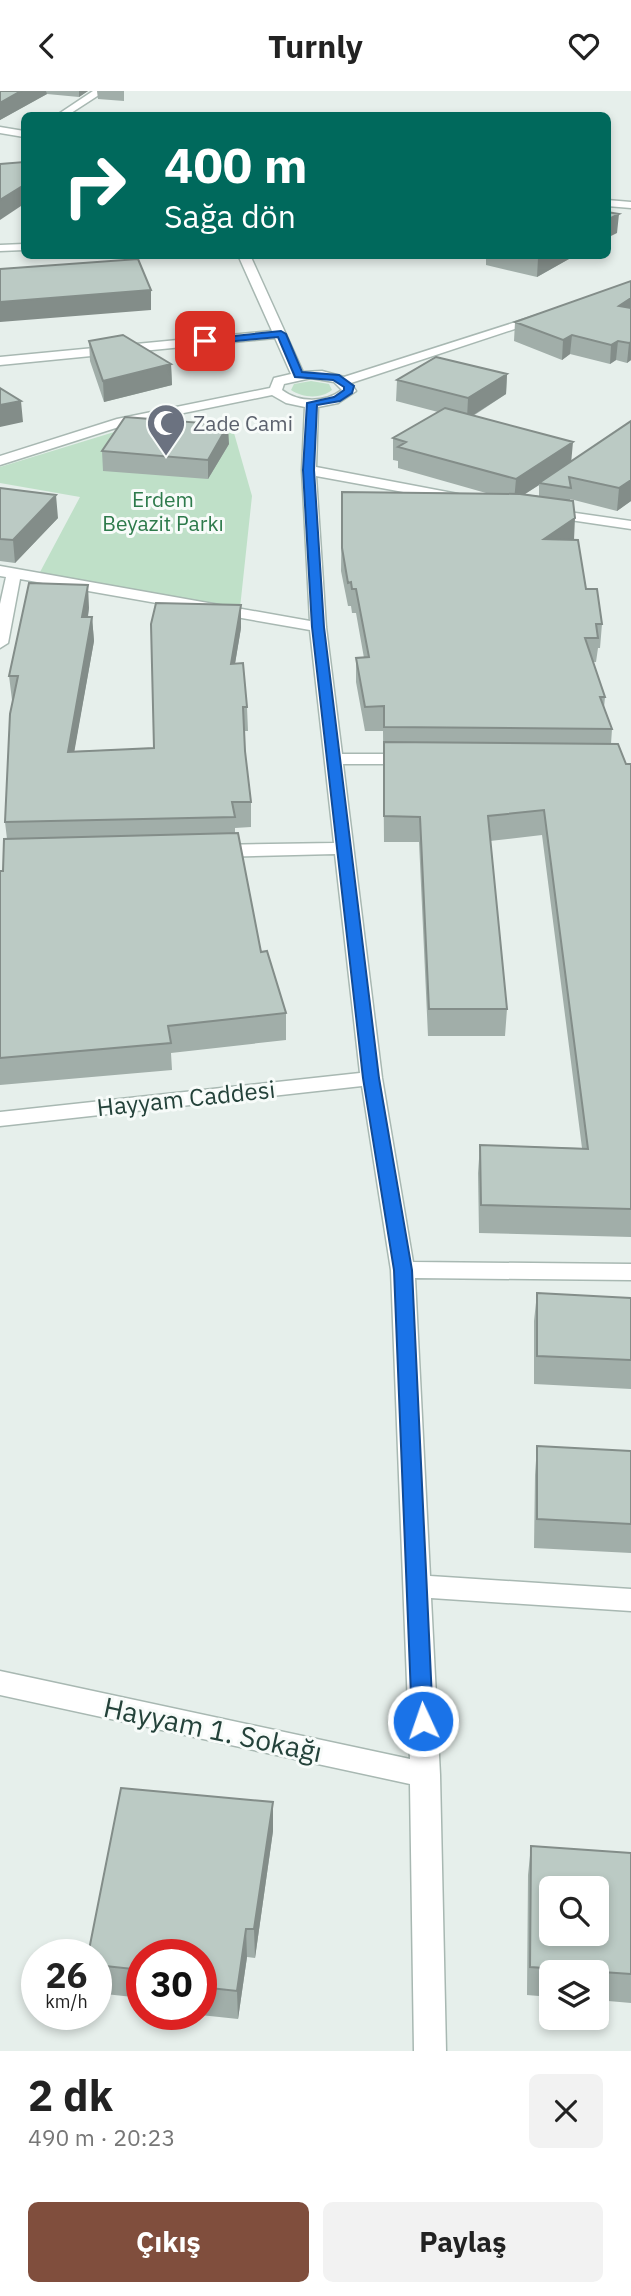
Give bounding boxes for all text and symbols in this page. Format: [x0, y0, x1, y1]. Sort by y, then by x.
text: Turnly [268, 25, 363, 67]
icon: back [28, 27, 66, 65]
icon: heart [565, 27, 603, 65]
text: 400 m [164, 133, 308, 196]
icon: right [49, 140, 140, 231]
text: Sağa dön [164, 195, 296, 237]
pin [175, 311, 235, 371]
icon: arrive [186, 322, 224, 360]
mosque icon: Zade Cami [145, 402, 187, 457]
place label: Zade Cami [193, 409, 293, 437]
park label: Erdem Beyazit Parkı [102, 485, 224, 537]
street label: Hayyam Caddesi [95, 1073, 277, 1123]
position arrow [386, 1684, 460, 1758]
street label: Hayyam 1. Sokağı [100, 1688, 326, 1770]
map controls [539, 1876, 609, 2030]
button: search [539, 1876, 609, 1946]
speed limit sign: 30 [126, 1939, 217, 2030]
text: 26 [45, 1952, 88, 1998]
button: layers [539, 1960, 609, 2030]
text: km/h [45, 1990, 88, 2013]
text: 2 dk [28, 2068, 113, 2123]
button: close [529, 2074, 603, 2148]
text: 490 m · 20:23 [28, 2122, 175, 2152]
button: Çıkış [28, 2202, 309, 2282]
button: Paylaş [323, 2202, 603, 2282]

